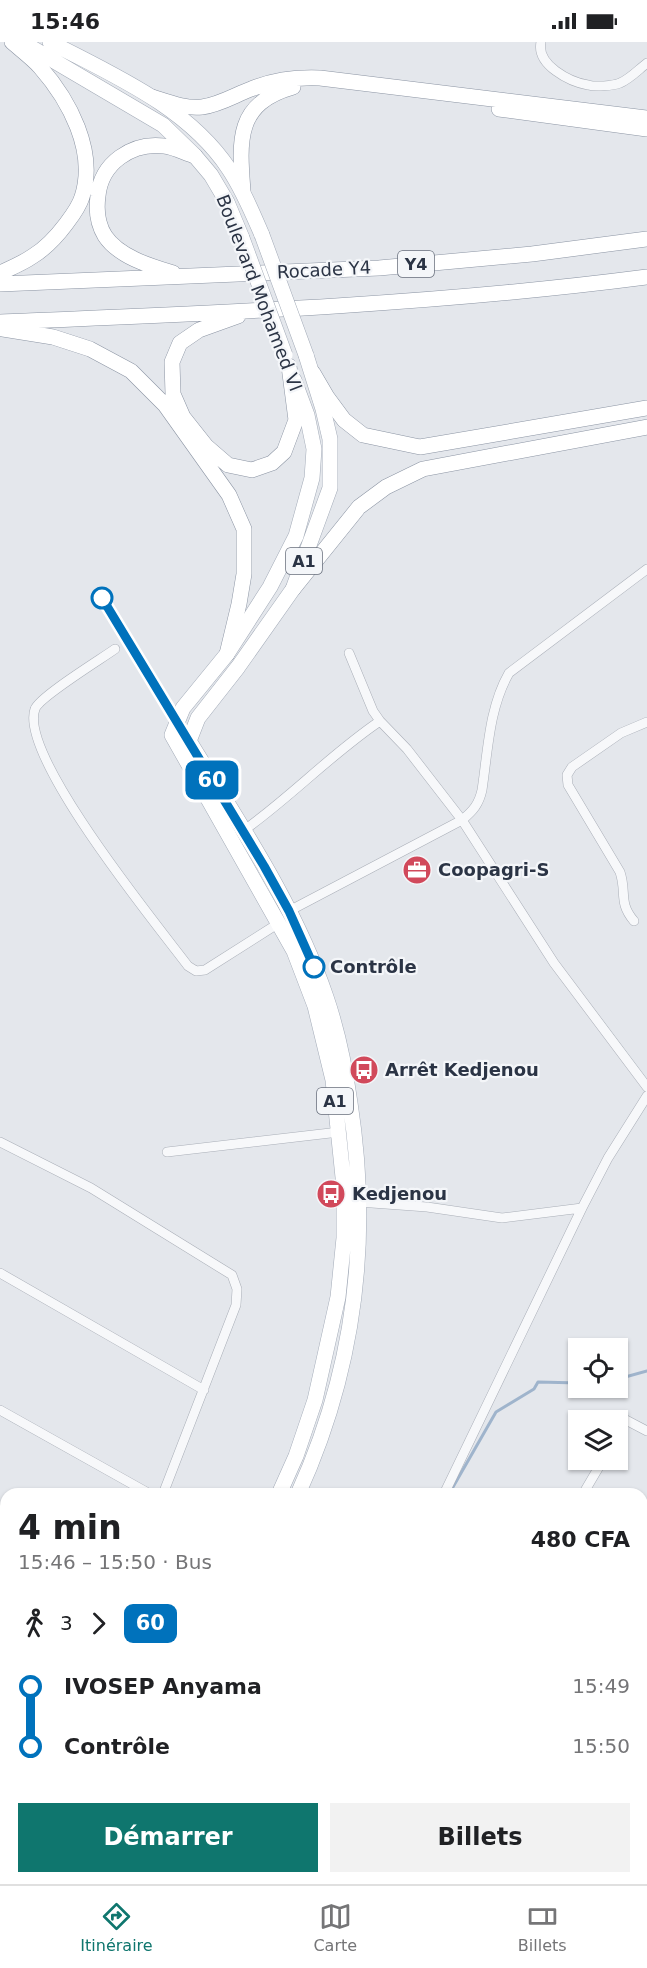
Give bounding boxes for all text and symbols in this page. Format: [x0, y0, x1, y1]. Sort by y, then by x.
text: 15:46 [30, 9, 100, 34]
street label: Boulevard Mohamed VI [212, 191, 307, 394]
road number: Y4 [398, 251, 434, 277]
street label: Rocade Y4 [276, 257, 372, 282]
road number: A1 [286, 548, 322, 574]
unlabelled marker [91, 587, 113, 609]
line badge: 60 [185, 760, 239, 800]
text: 60 [197, 768, 227, 792]
office icon: Coopagri-S [401, 854, 433, 886]
place label: Coopagri-S [438, 859, 549, 880]
marker: Contrôle [303, 956, 325, 978]
place label: Contrôle [330, 956, 417, 977]
bus stop icon: Arrêt Kedjenou [348, 1054, 380, 1086]
place label: Arrêt Kedjenou [385, 1059, 539, 1080]
road number: A1 [317, 1088, 353, 1114]
bus stop icon: Kedjenou [315, 1178, 347, 1210]
place label: Kedjenou [352, 1183, 447, 1204]
map controls [568, 1338, 628, 1470]
button: locate [568, 1338, 628, 1398]
button: layers [568, 1410, 628, 1470]
text: 4 min [18, 1508, 122, 1547]
text: 480 CFA [531, 1527, 630, 1552]
text: 15:46 – 15:50 · Bus [18, 1550, 212, 1574]
icon: walk [18, 1607, 51, 1640]
icon: forward [82, 1607, 115, 1640]
text: 3 [60, 1611, 73, 1635]
text: 60 [136, 1611, 165, 1635]
text: IVOSEP Anyama [64, 1674, 262, 1699]
text: 15:49 [572, 1674, 630, 1698]
text: Contrôle [64, 1734, 170, 1759]
text: 15:50 [572, 1734, 630, 1758]
button: Démarrer [18, 1803, 318, 1872]
button: Billets [330, 1803, 630, 1872]
tab: Itinéraire [80, 1900, 153, 1955]
tab: Carte [313, 1900, 357, 1955]
tab: Billets [518, 1900, 567, 1955]

